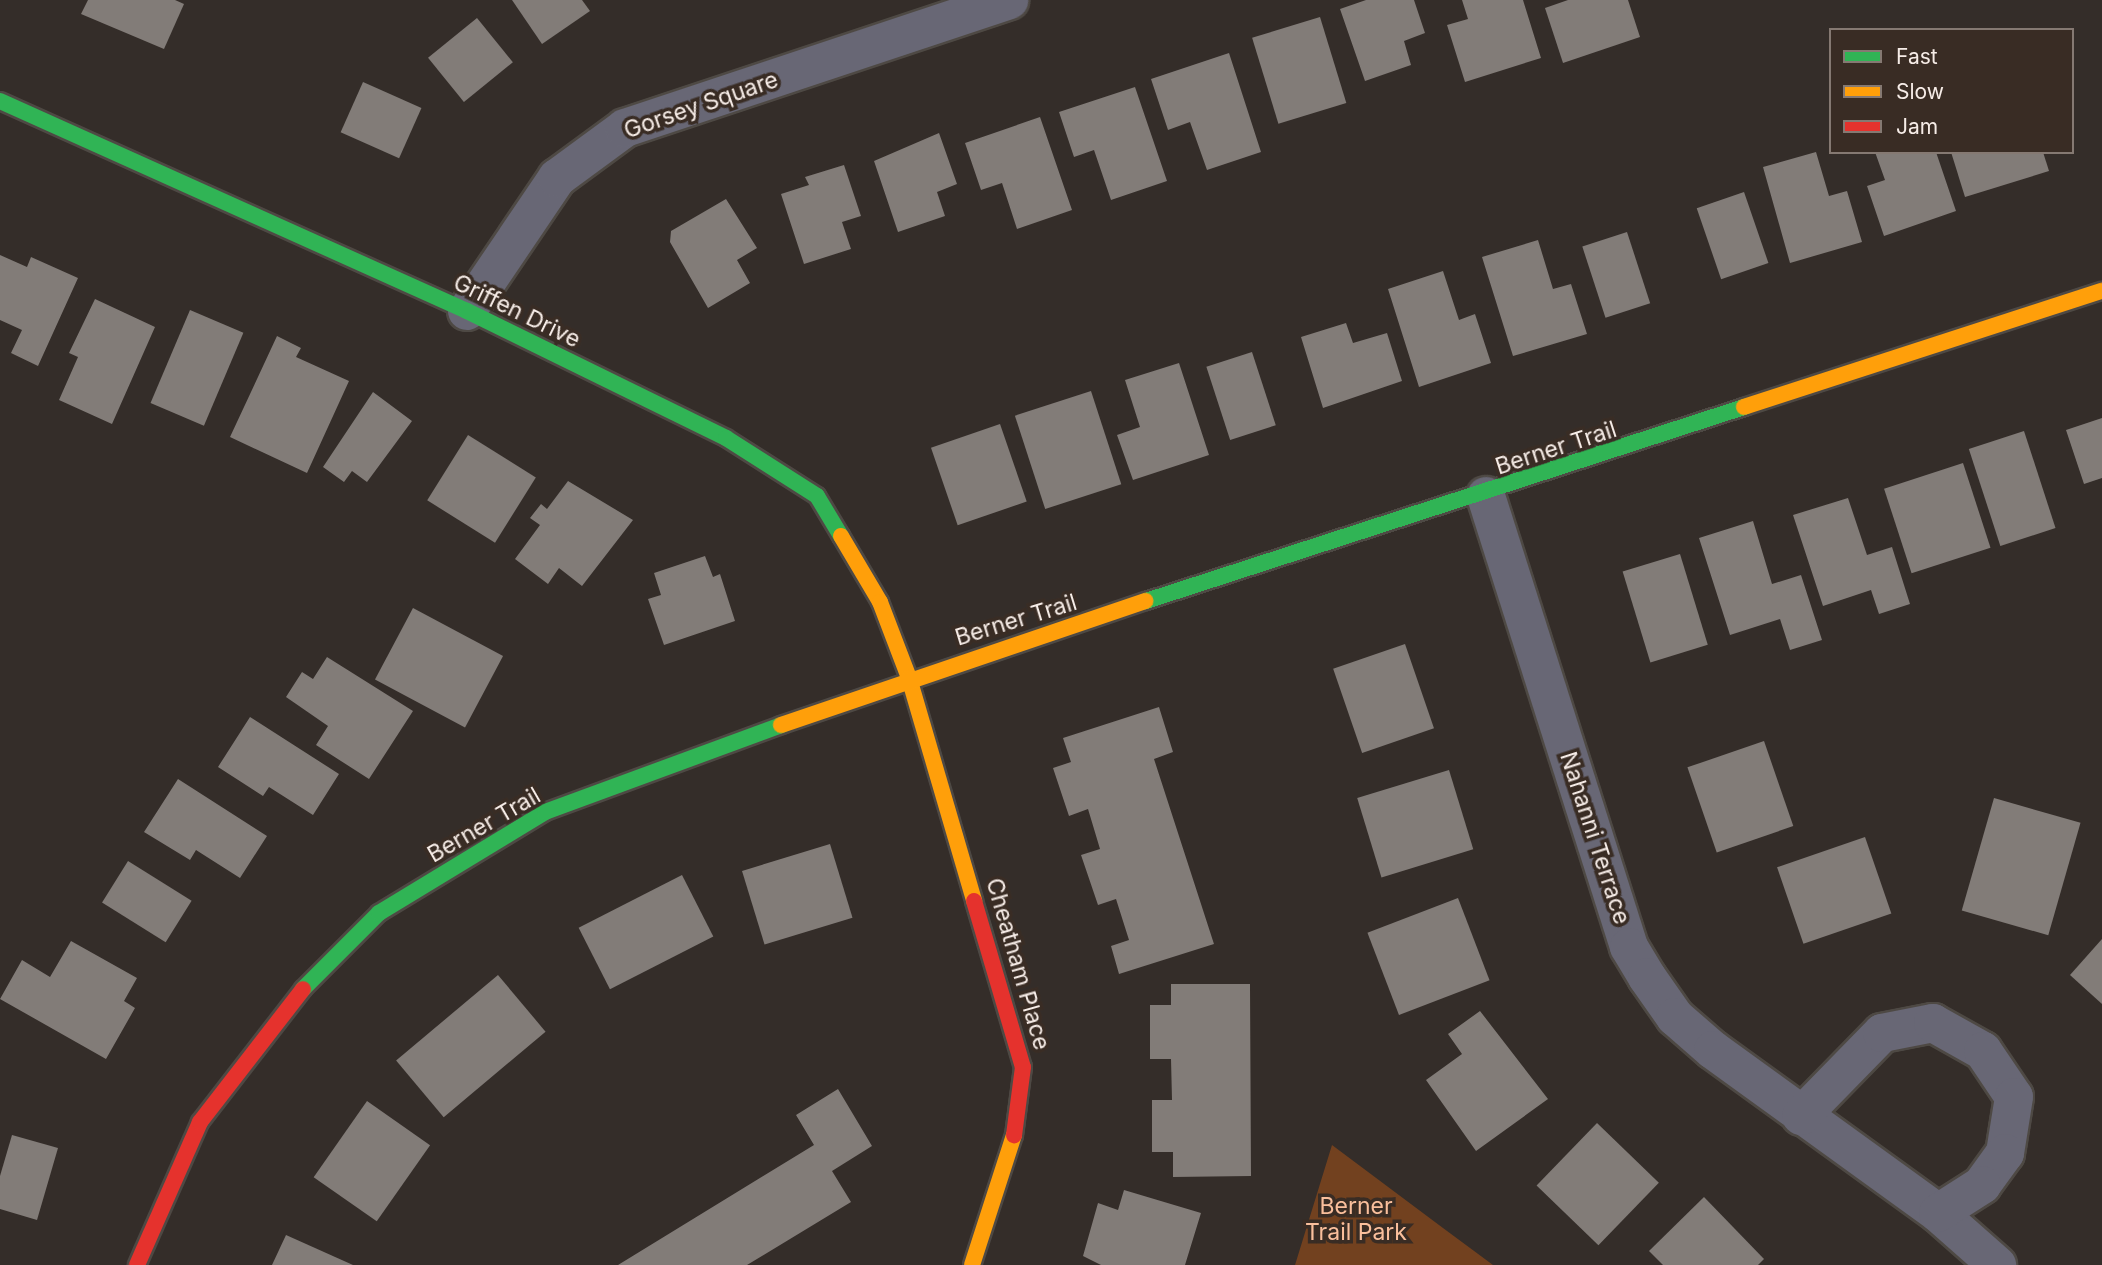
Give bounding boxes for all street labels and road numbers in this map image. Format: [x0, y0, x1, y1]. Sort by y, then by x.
street label: Gorsey Square [620, 66, 782, 144]
street label: Griffen Drive [449, 268, 585, 354]
street label: Berner Trail [1492, 415, 1620, 481]
street label: Berner Trail [952, 588, 1080, 652]
street label: Nahanni Terrace [1554, 748, 1636, 928]
street label: Berner Trail [423, 782, 545, 868]
street label: Cheatham Place [980, 875, 1056, 1053]

